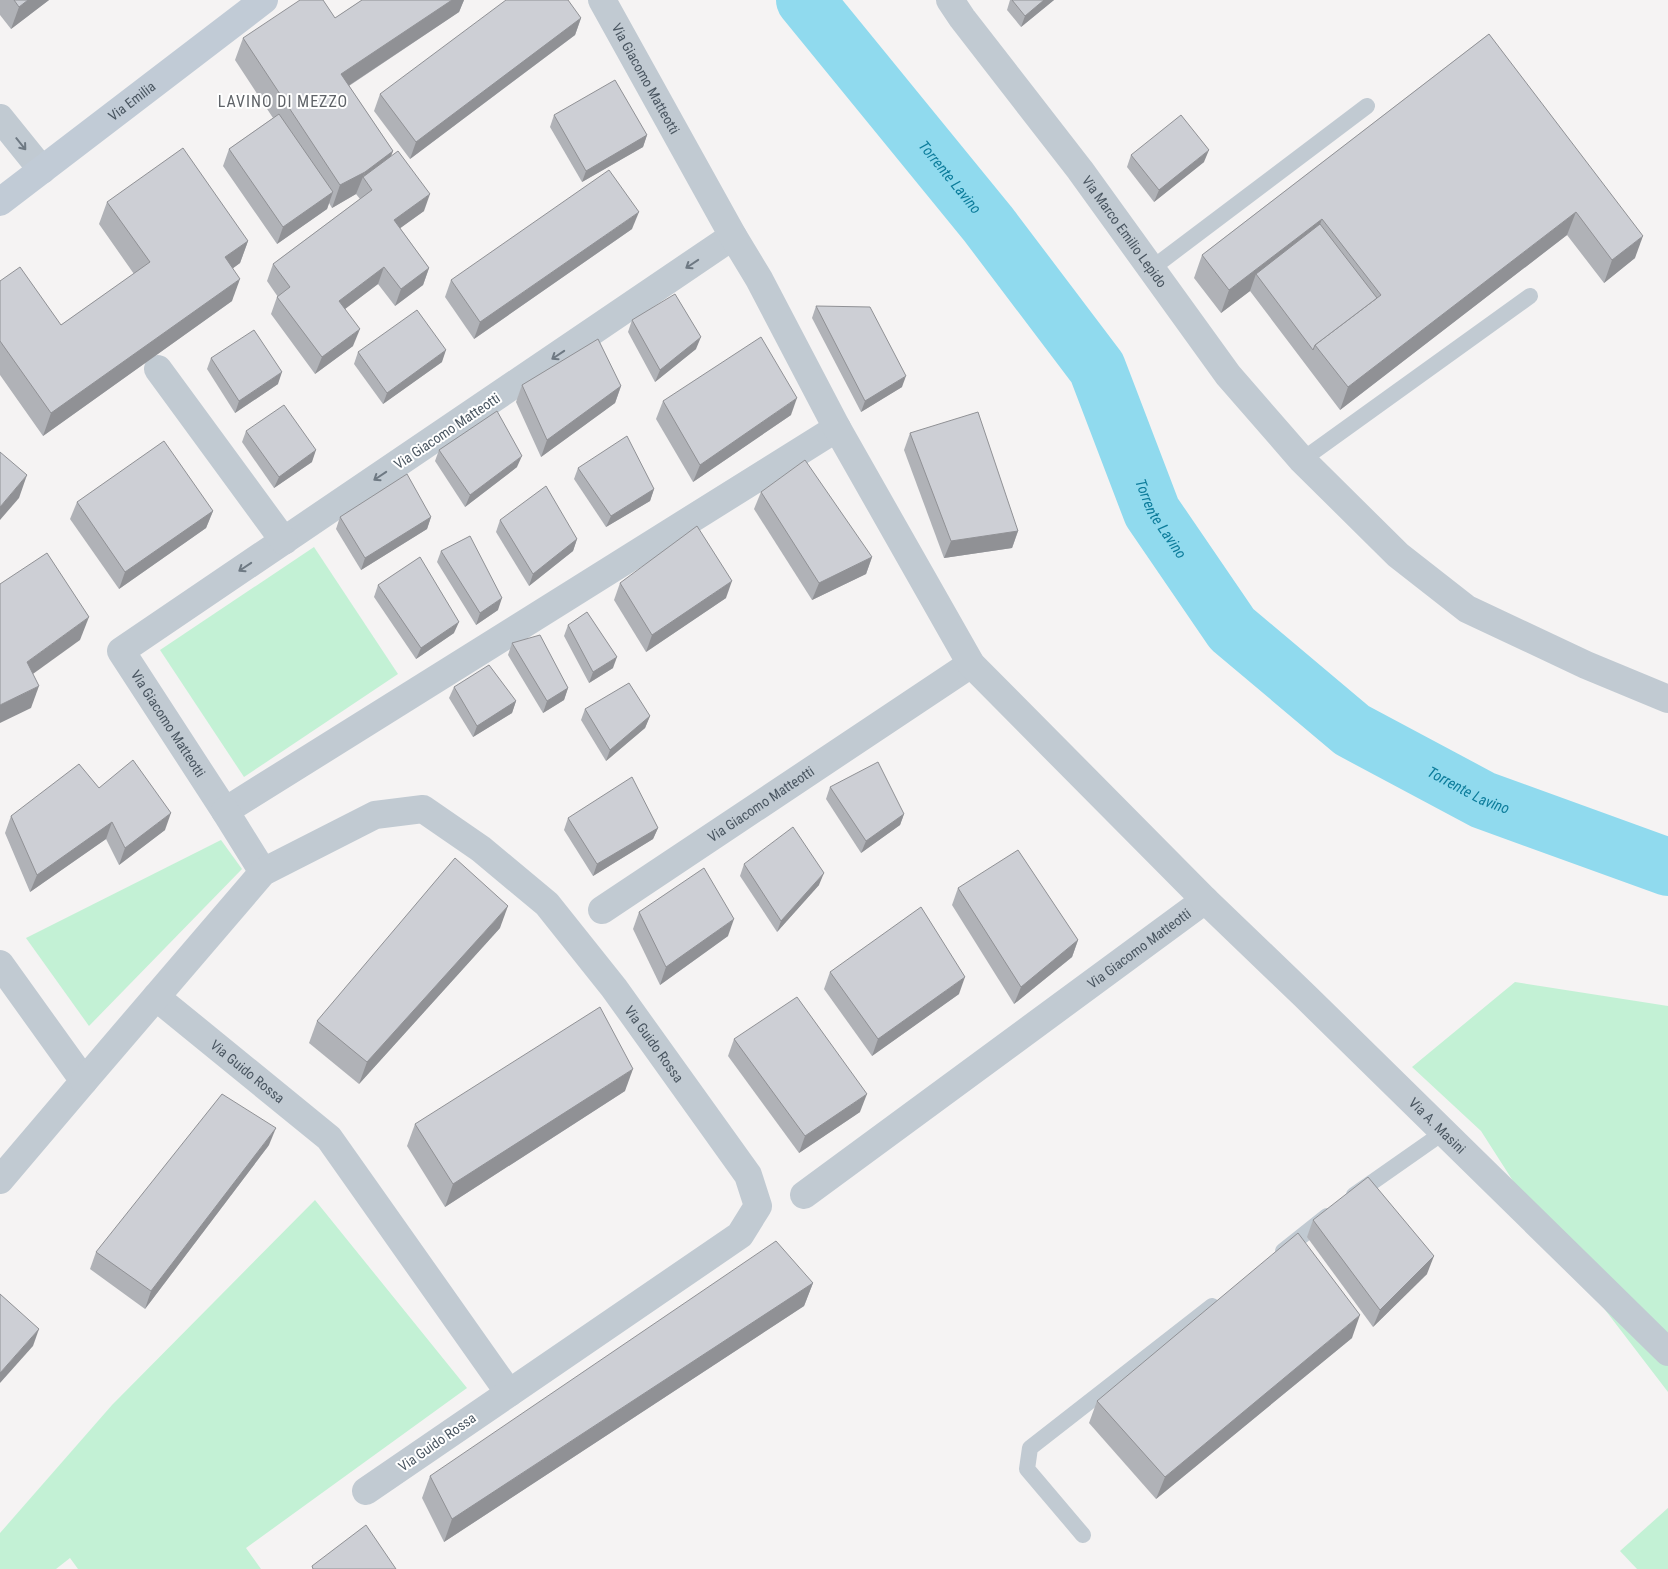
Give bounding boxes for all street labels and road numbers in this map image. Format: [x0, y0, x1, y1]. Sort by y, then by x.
street label: Via Giacomo Matteotti [609, 20, 683, 137]
street label: Via Emilia [105, 78, 158, 124]
street label: Via Marco Emilio Lepido [1079, 173, 1170, 291]
street label: Via Giacomo Matteotti [391, 390, 503, 472]
street label: Via Giacomo Matteotti [128, 667, 209, 780]
street label: Via Giacomo Matteotti [705, 763, 817, 845]
street label: Via Giacomo Matteotti [1084, 905, 1194, 992]
street label: Via Guido Rossa [621, 1003, 687, 1085]
street label: Via Guido Rossa [207, 1037, 288, 1106]
street label: Via A. Masini [1406, 1095, 1469, 1157]
street label: Via Guido Rossa [395, 1410, 479, 1474]

